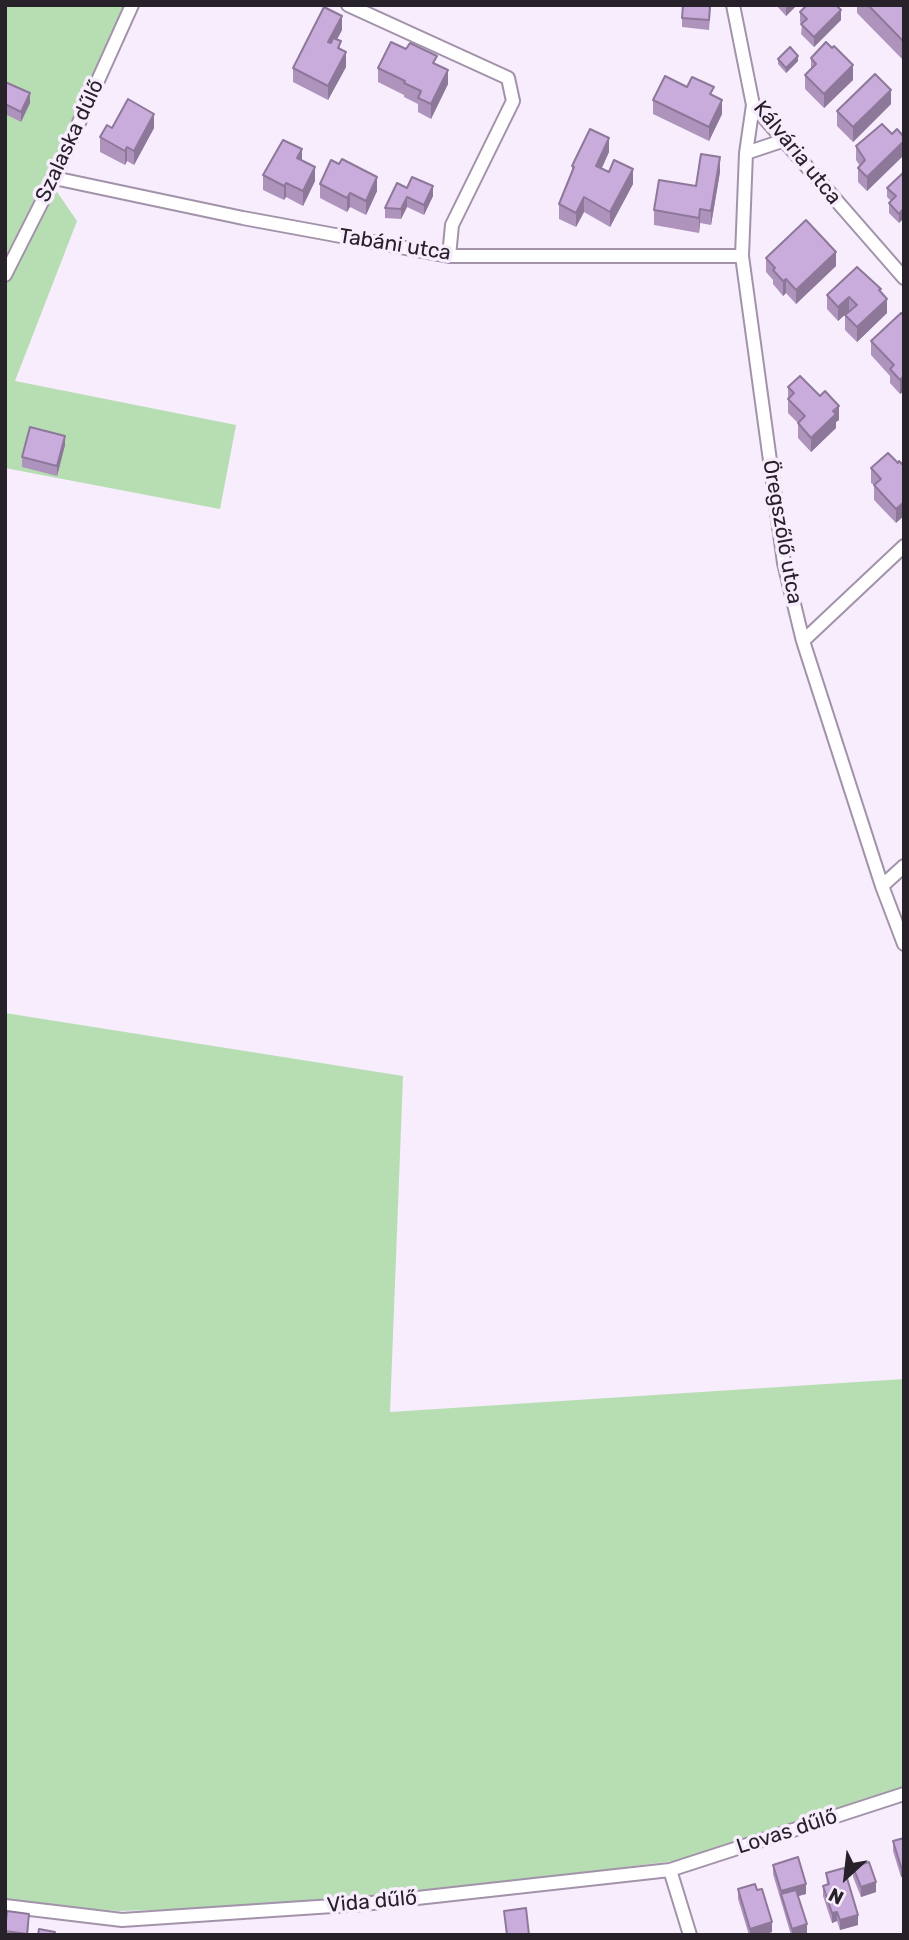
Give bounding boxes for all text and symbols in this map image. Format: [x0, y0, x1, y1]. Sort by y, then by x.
street label: Szalaska dűlő [31, 76, 109, 206]
street label: Kálvária utca [748, 96, 846, 210]
street label: Tabáni utca [337, 224, 453, 266]
street label: Öregszőlő utca [757, 458, 807, 606]
street label: Lovas dűlő [734, 1804, 840, 1860]
north arrow [811, 1842, 881, 1912]
text: N [825, 1883, 848, 1910]
street label: Vida dűlő [326, 1886, 418, 1918]

